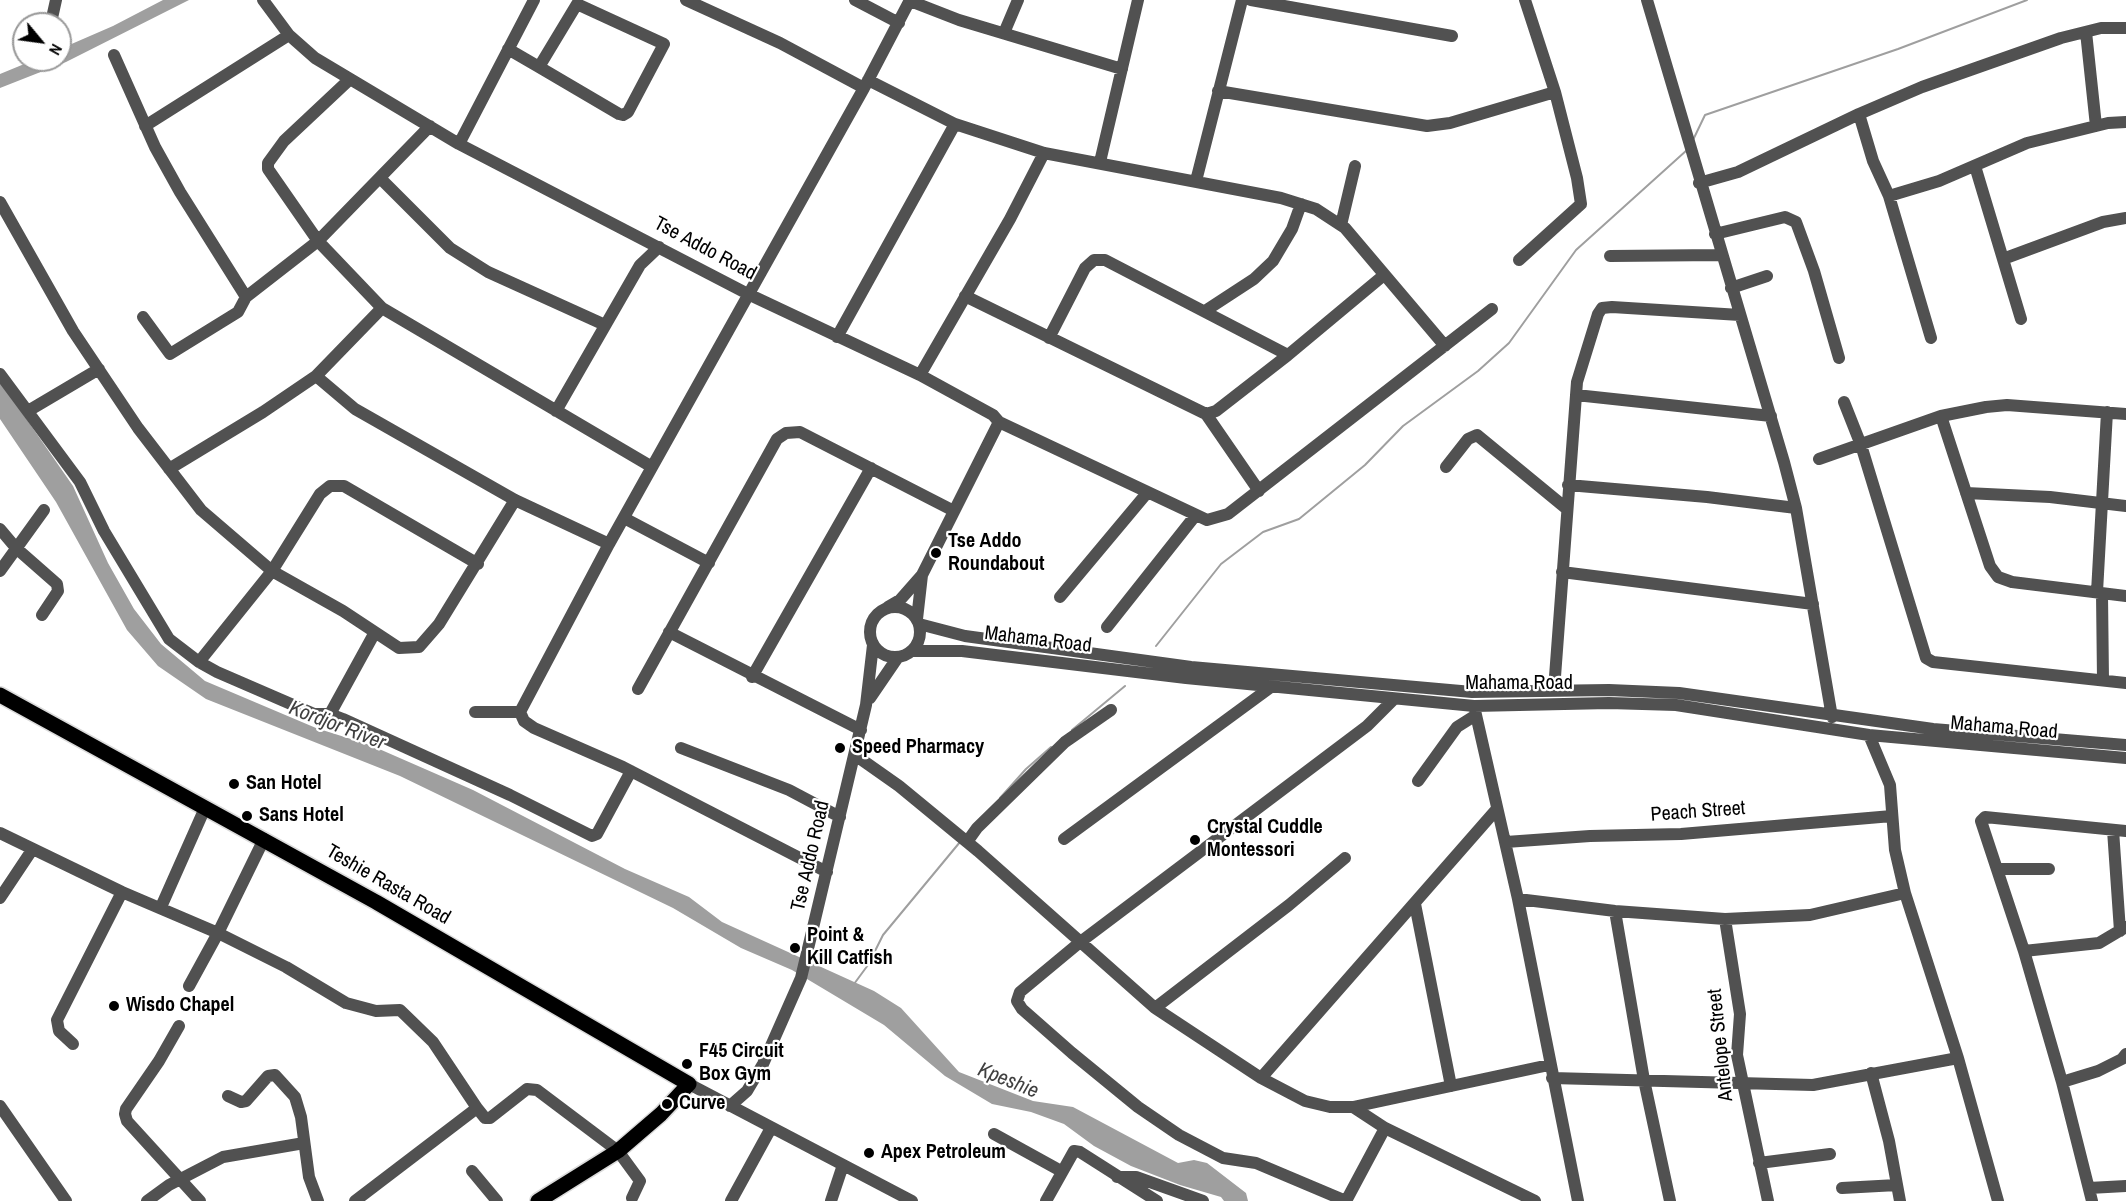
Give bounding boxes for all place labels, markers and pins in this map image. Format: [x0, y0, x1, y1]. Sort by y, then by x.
place label: Tse Addo Roundabout [948, 530, 1045, 577]
marker: Tse Addo Roundabout [929, 546, 943, 560]
place label: Speed Pharmacy [852, 736, 984, 760]
marker: Speed Pharmacy [833, 741, 847, 755]
place label: San Hotel [246, 772, 322, 796]
marker: San Hotel [227, 777, 241, 791]
place label: Sans Hotel [259, 804, 344, 828]
marker: Sans Hotel [240, 809, 254, 823]
place label: Crystal Cuddle Montessori [1207, 816, 1323, 863]
marker: Crystal Cuddle Montessori [1188, 833, 1202, 847]
place label: Point & Kill Catfish [807, 924, 893, 971]
marker: Point & Kill Catfish [788, 941, 802, 955]
place label: Wisdo Chapel [126, 994, 234, 1018]
marker: Wisdo Chapel [107, 999, 121, 1013]
place label: F45 Circuit Box Gym [699, 1040, 784, 1087]
marker: F45 Circuit Box Gym [680, 1057, 694, 1071]
place label: Curve [679, 1092, 725, 1116]
marker: Curve [660, 1097, 674, 1111]
place label: Apex Petroleum [881, 1141, 1006, 1165]
marker: Apex Petroleum [862, 1146, 876, 1160]

